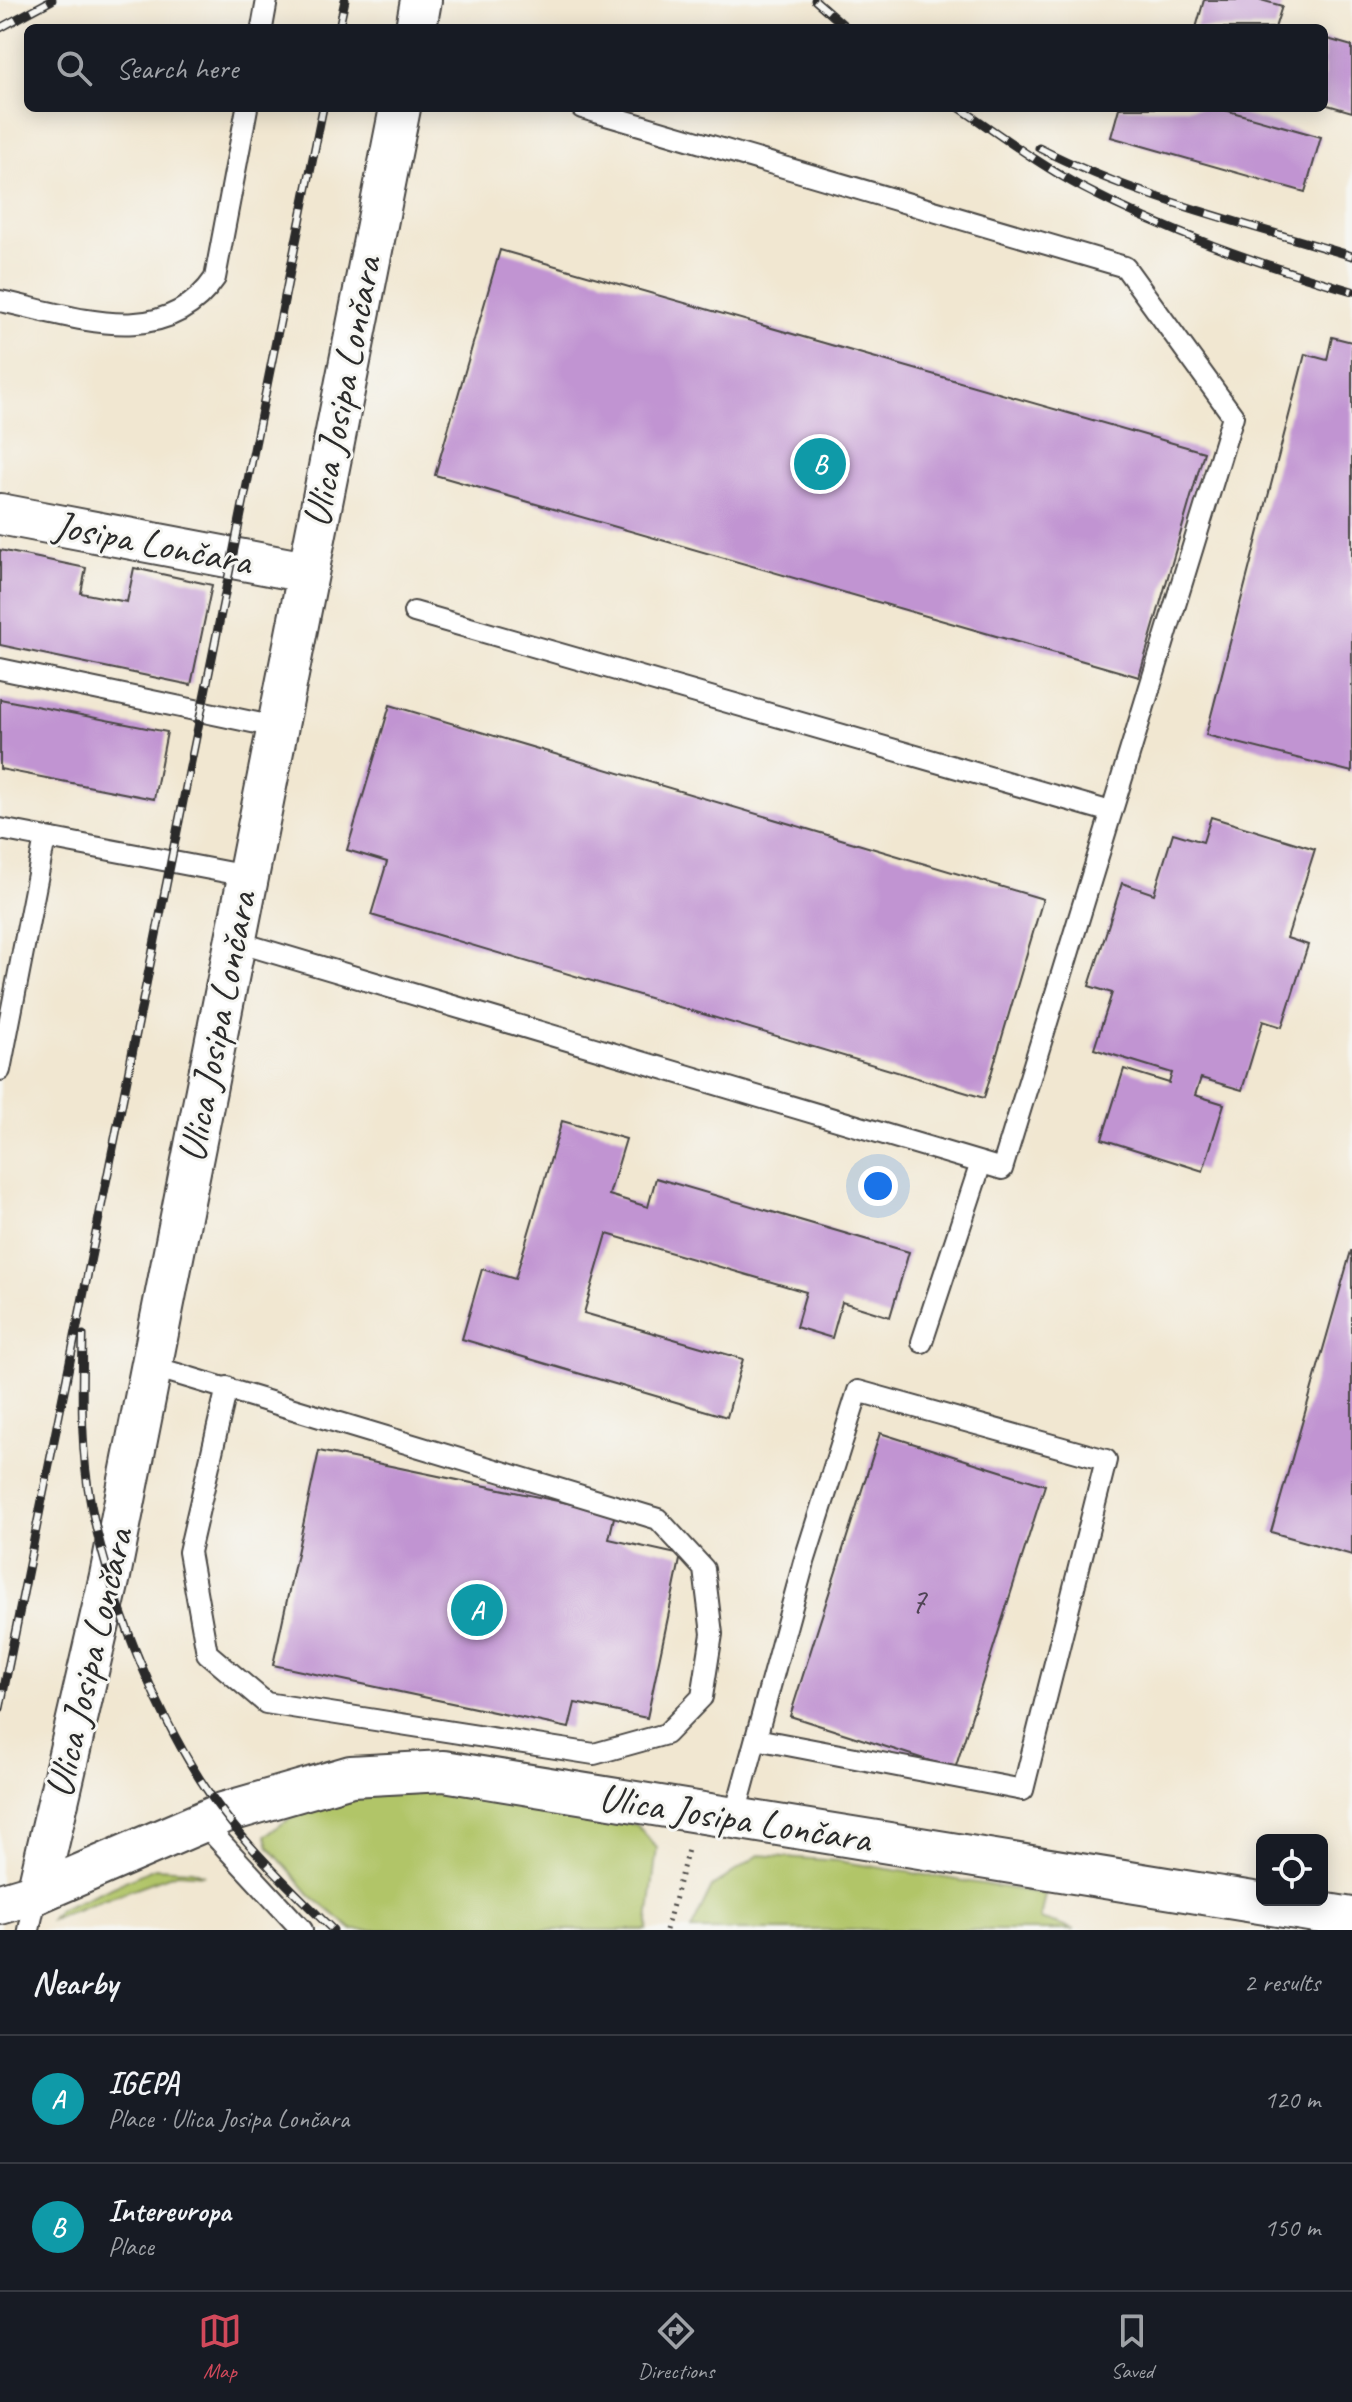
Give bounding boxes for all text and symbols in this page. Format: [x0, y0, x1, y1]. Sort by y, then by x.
search box [24, 24, 1328, 112]
icon: search [52, 46, 96, 90]
text: Search here [116, 49, 238, 87]
street label: Ulica Josipa Lončara [291, 250, 393, 531]
pin: B [794, 434, 846, 494]
street label: Josipa Lončara [48, 499, 259, 587]
street label: Ulica Josipa Lončara [166, 885, 268, 1166]
your location [858, 1166, 898, 1206]
street label: Ulica Josipa Lončara [34, 1521, 145, 1802]
house number: 7 [910, 1578, 928, 1624]
pin: A [451, 1580, 503, 1640]
street label: Ulica Josipa Lončara [596, 1772, 877, 1865]
map controls [1256, 1834, 1328, 1906]
button: locate [1256, 1834, 1328, 1906]
text: Nearby [32, 1961, 118, 2004]
text: 2 results [1244, 1966, 1320, 1999]
text: IGEPA [108, 2064, 179, 2102]
text: A [51, 2083, 65, 2116]
text: 120 m [1264, 2083, 1320, 2116]
text: Place · Ulica Josipa Lončara [108, 2102, 349, 2135]
text: Intereuropa [108, 2192, 231, 2230]
text: B [51, 2211, 65, 2244]
text: 150 m [1264, 2211, 1320, 2244]
text: Place [108, 2230, 154, 2263]
tab: Map [198, 2309, 242, 2385]
tab: Directions [638, 2309, 714, 2385]
tab: Saved [1110, 2309, 1154, 2385]

